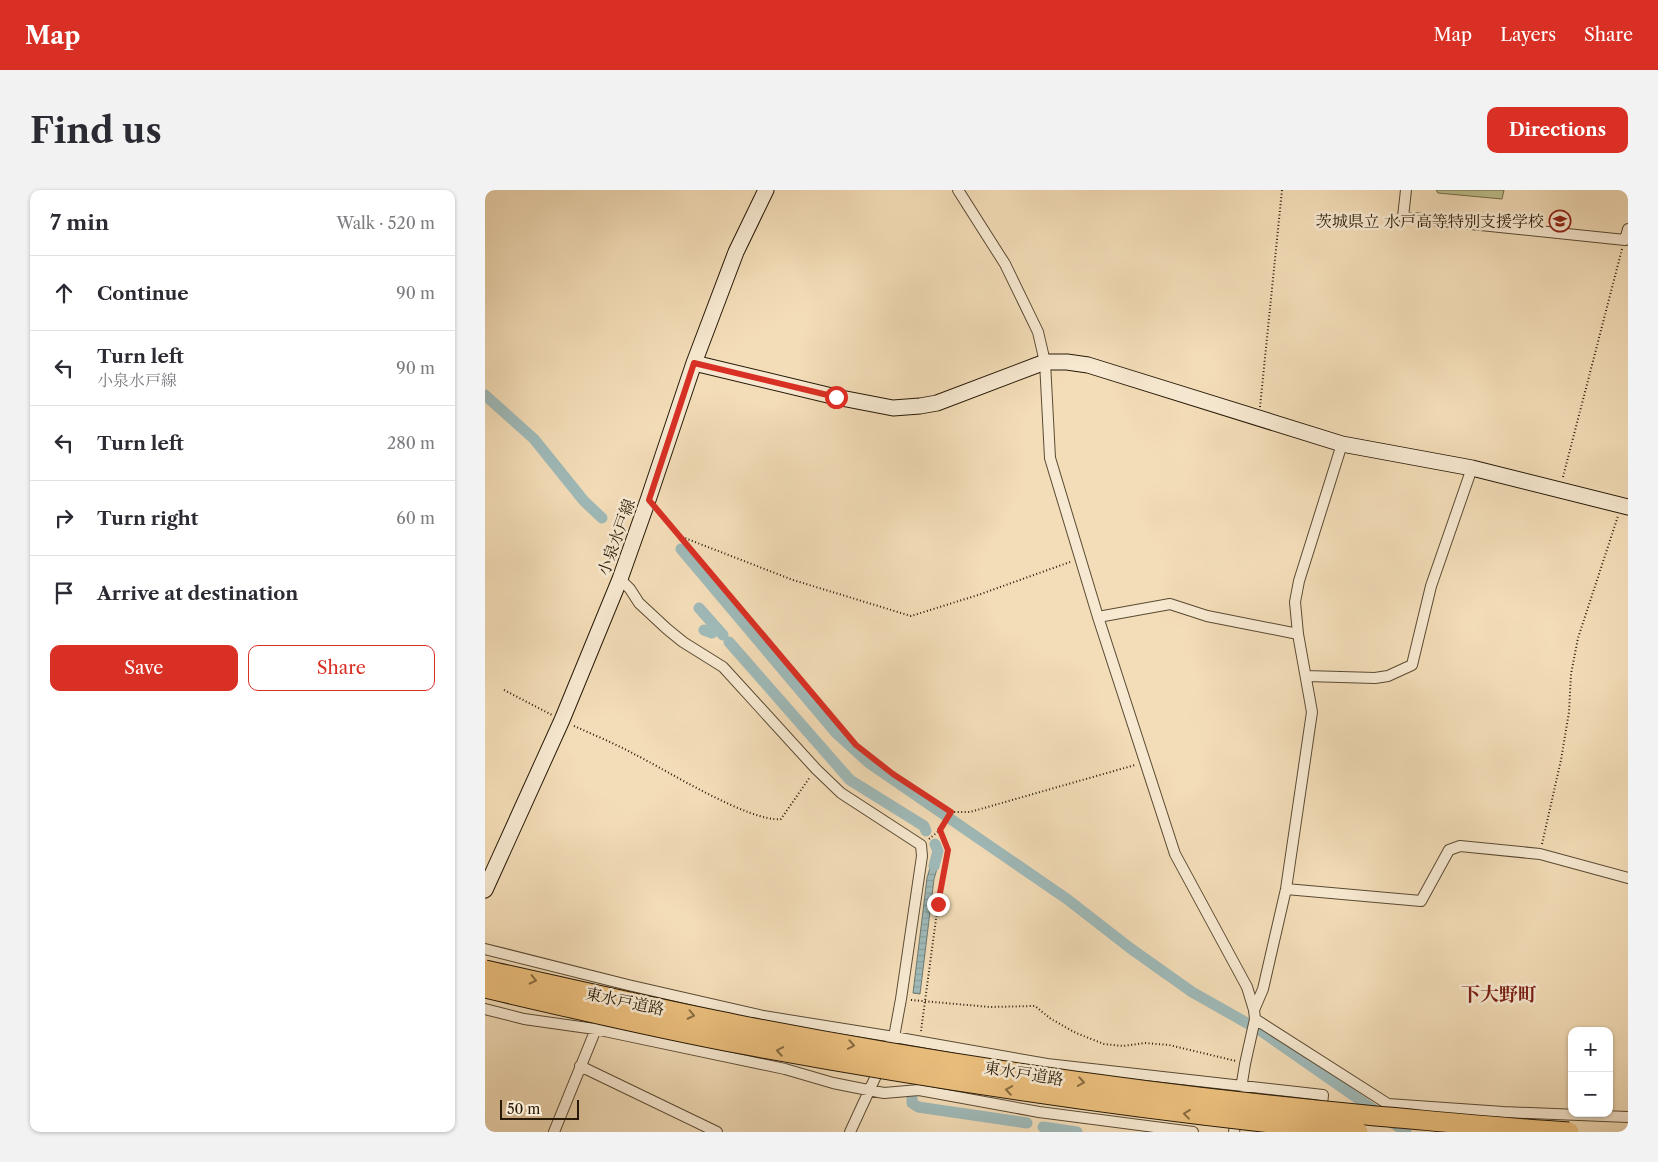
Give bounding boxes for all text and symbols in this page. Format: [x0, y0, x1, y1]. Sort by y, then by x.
text: Map [25, 21, 80, 50]
text: Map [1434, 24, 1472, 46]
text: Layers [1500, 24, 1556, 46]
text: Share [1584, 24, 1633, 46]
button: Directions [1487, 107, 1628, 153]
text: Find us [30, 109, 162, 152]
school or university icon: 茨城県立 水戸高等特別支援学校 [1548, 209, 1572, 233]
text: 7 min [50, 210, 109, 235]
place label: 茨城県立 水戸高等特別支援学校 [1316, 211, 1544, 231]
text: Walk · 520 m [337, 213, 435, 233]
icon: ahead [50, 279, 78, 307]
text: Continue [97, 282, 189, 305]
text: 90 m [396, 283, 435, 303]
text: Turn left [97, 345, 184, 368]
icon: left [50, 354, 78, 382]
text: 90 m [396, 358, 435, 378]
text: 小泉水戸線 [97, 370, 177, 390]
route start [825, 386, 848, 409]
icon: left [50, 429, 78, 457]
text: Turn left [97, 432, 184, 455]
text: 280 m [387, 433, 435, 453]
street label: 小泉水戸線 [593, 496, 639, 578]
icon: right [50, 504, 78, 532]
text: Turn right [97, 507, 198, 530]
text: 60 m [396, 508, 435, 528]
icon: arrive [50, 579, 78, 607]
text: Arrive at destination [97, 582, 298, 605]
button: Save [50, 645, 238, 691]
button: Share [248, 645, 435, 691]
route end [927, 893, 950, 916]
one-way arrow [528, 974, 537, 985]
street label: 東水戸道路 [584, 983, 666, 1019]
district label: 下大野町 [1461, 983, 1537, 1006]
one-way arrow [687, 1009, 696, 1020]
map controls [1568, 1027, 1613, 1117]
button: + [1568, 1027, 1613, 1072]
one-way arrow [847, 1040, 855, 1050]
one-way arrow [775, 1046, 784, 1056]
street label: 東水戸道路 [983, 1057, 1065, 1089]
button: − [1568, 1072, 1613, 1117]
one-way arrow [1077, 1076, 1085, 1087]
one-way arrow [1005, 1085, 1013, 1095]
scale bar [500, 1097, 579, 1120]
text: 50 m [507, 1100, 540, 1118]
one-way arrow [1183, 1109, 1191, 1120]

